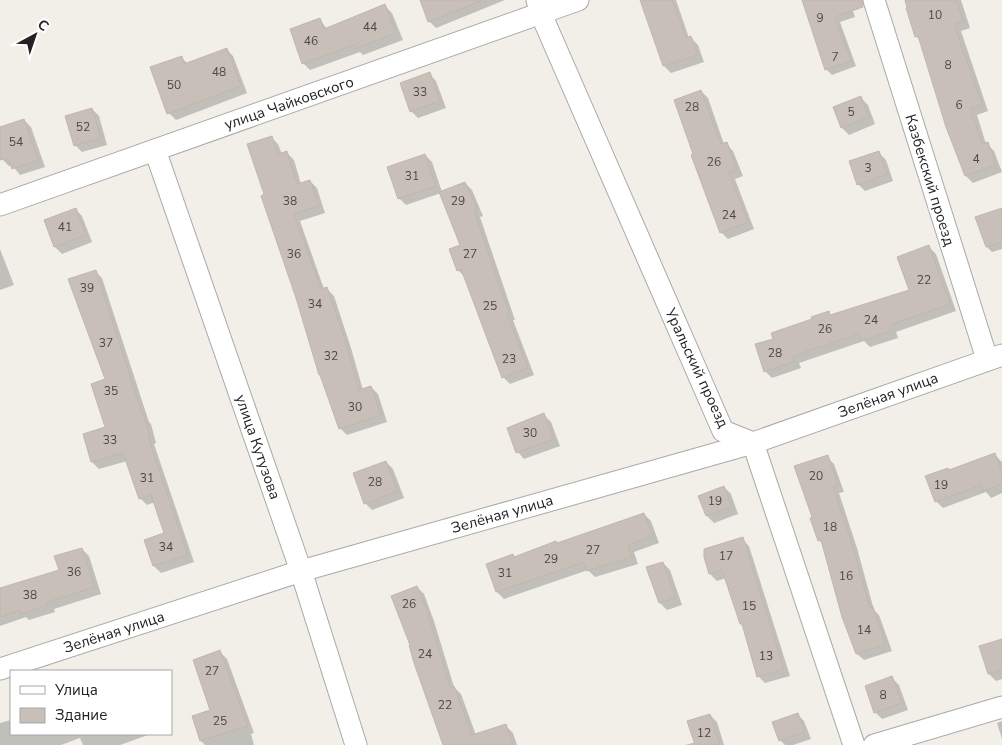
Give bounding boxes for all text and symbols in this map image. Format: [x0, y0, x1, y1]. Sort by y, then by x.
house number: 10 [928, 7, 942, 23]
north arrow [10, 10, 60, 60]
house number: 9 [816, 10, 824, 26]
text: С [33, 15, 53, 36]
house number: 44 [363, 19, 377, 35]
house number: 46 [304, 33, 318, 49]
house number: 7 [831, 49, 839, 65]
house number: 8 [944, 57, 952, 73]
house number: 48 [212, 64, 226, 80]
street label: улица Чайковского [222, 71, 356, 135]
house number: 50 [167, 77, 181, 93]
house number: 33 [413, 84, 427, 100]
house number: 6 [955, 97, 963, 113]
house number: 28 [685, 99, 699, 115]
house number: 5 [847, 104, 855, 120]
street label: Казбекский проезд [900, 112, 960, 248]
house number: 52 [76, 119, 90, 135]
house number: 54 [9, 134, 23, 150]
house number: 4 [972, 151, 980, 167]
house number: 26 [707, 154, 721, 170]
house number: 3 [864, 160, 872, 176]
house number: 31 [405, 168, 419, 184]
house number: 38 [283, 193, 297, 209]
house number: 29 [451, 193, 465, 209]
house number: 24 [722, 207, 736, 223]
house number: 41 [58, 219, 72, 235]
house number: 36 [287, 246, 301, 262]
house number: 27 [463, 246, 477, 262]
house number: 22 [917, 272, 931, 288]
house number: 39 [80, 280, 94, 296]
house number: 34 [308, 296, 322, 312]
house number: 25 [483, 298, 497, 314]
street label: Уральский проезд [660, 304, 734, 431]
house number: 24 [864, 312, 878, 328]
house number: 26 [818, 321, 832, 337]
house number: 37 [99, 335, 113, 351]
house number: 28 [768, 345, 782, 361]
house number: 32 [324, 348, 338, 364]
house number: 23 [502, 351, 516, 367]
street label: Зелёная улица [835, 368, 941, 422]
house number: 35 [104, 383, 118, 399]
street label: улица Кутузова [231, 392, 285, 502]
house number: 30 [348, 399, 362, 415]
house number: 30 [523, 425, 537, 441]
house number: 33 [103, 432, 117, 448]
house number: 20 [809, 468, 823, 484]
house number: 31 [140, 470, 154, 486]
house number: 28 [368, 474, 382, 490]
house number: 19 [934, 477, 948, 493]
street label: Зелёная улица [449, 490, 555, 538]
house number: 19 [708, 493, 722, 509]
house number: 18 [823, 519, 837, 535]
house number: 34 [159, 539, 173, 555]
house number: 27 [586, 542, 600, 558]
house number: 17 [719, 548, 733, 564]
house number: 29 [544, 551, 558, 567]
house number: 36 [67, 564, 81, 580]
house number: 31 [498, 565, 512, 581]
house number: 16 [839, 568, 853, 584]
house number: 38 [23, 587, 37, 603]
house number: 26 [402, 596, 416, 612]
house number: 15 [742, 598, 756, 614]
street label: Зелёная улица [61, 606, 167, 658]
house number: 14 [857, 622, 871, 638]
house number: 24 [418, 646, 432, 662]
house number: 13 [759, 648, 773, 664]
house number: 27 [205, 663, 219, 679]
legend [10, 670, 172, 735]
text: Улица [54, 680, 98, 700]
house number: 8 [879, 687, 887, 703]
house number: 22 [438, 697, 452, 713]
text: Здание [55, 705, 107, 725]
house number: 25 [213, 713, 227, 729]
house number: 12 [697, 725, 711, 741]

